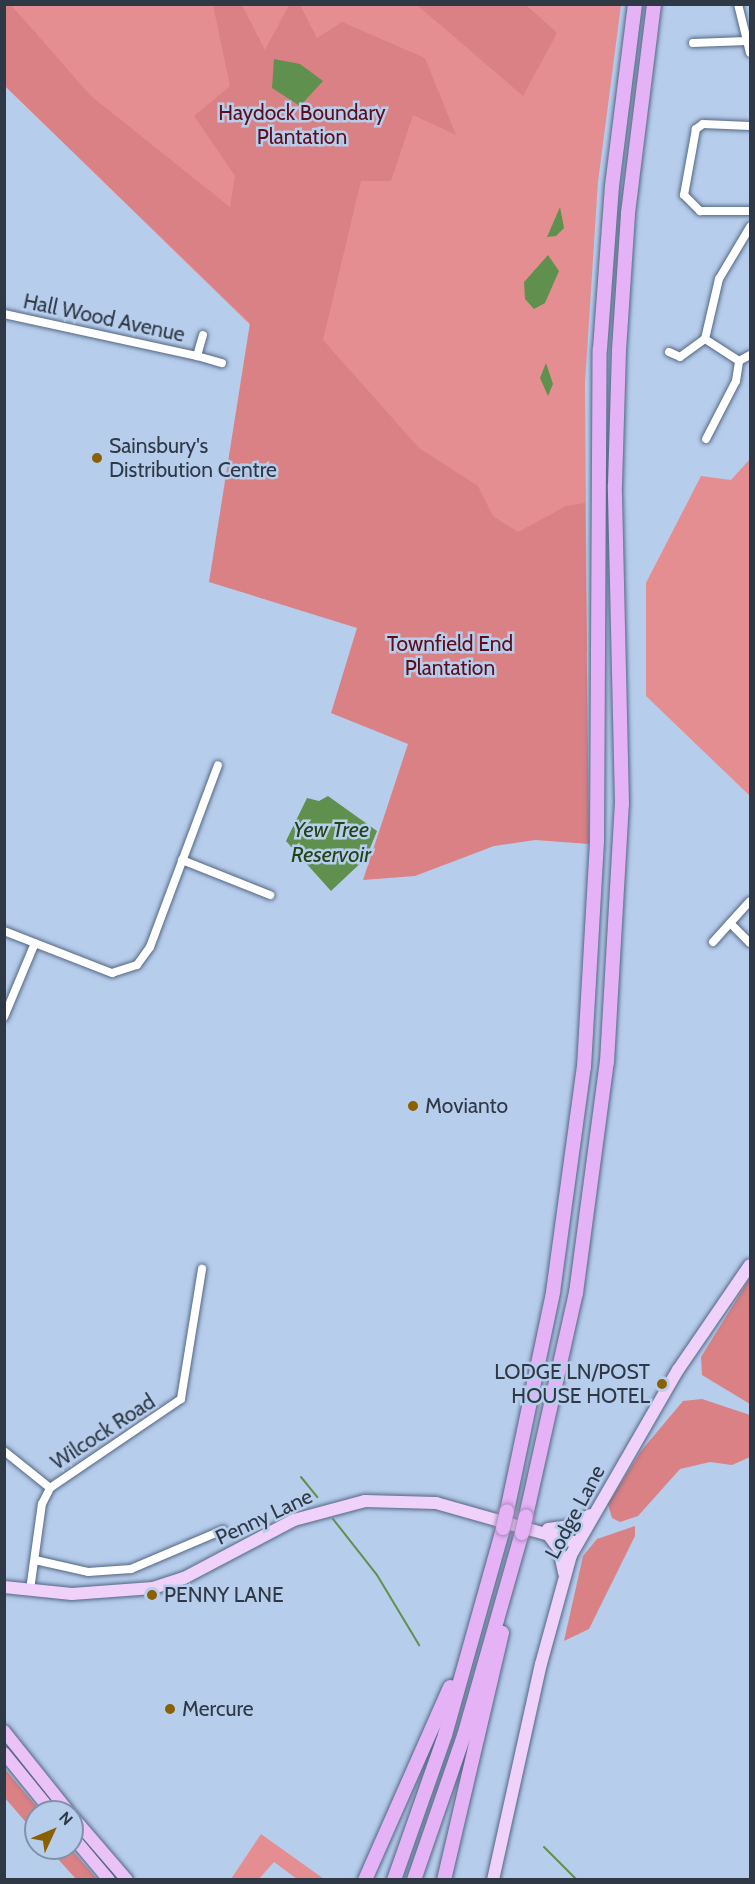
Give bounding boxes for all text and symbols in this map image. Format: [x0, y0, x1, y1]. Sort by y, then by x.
park label: Haydock Boundary Plantation [218, 100, 386, 150]
street label: Hall Wood Avenue [21, 289, 187, 347]
place label: Sainsbury's Distribution Centre [109, 433, 277, 483]
marker: Sainsbury's Distribution Centre [90, 451, 104, 465]
park label: Townfield End Plantation [387, 631, 513, 681]
water label: Yew Tree Reservoir [291, 816, 371, 867]
place label: Movianto [425, 1093, 508, 1119]
marker: Movianto [406, 1099, 420, 1113]
place label: LODGE LN/POST HOUSE HOTEL [494, 1359, 650, 1409]
marker: LODGE LN/POST HOUSE HOTEL [655, 1377, 669, 1391]
street label: Wilcock Road [46, 1389, 160, 1475]
street label: Lodge Lane [540, 1461, 610, 1563]
street label: Penny Lane [212, 1484, 316, 1550]
place label: PENNY LANE [164, 1582, 284, 1608]
marker: PENNY LANE [145, 1588, 159, 1602]
place label: Mercure [182, 1696, 254, 1722]
marker: Mercure [163, 1702, 177, 1716]
north arrow [24, 1800, 84, 1860]
text: N [55, 1808, 77, 1829]

